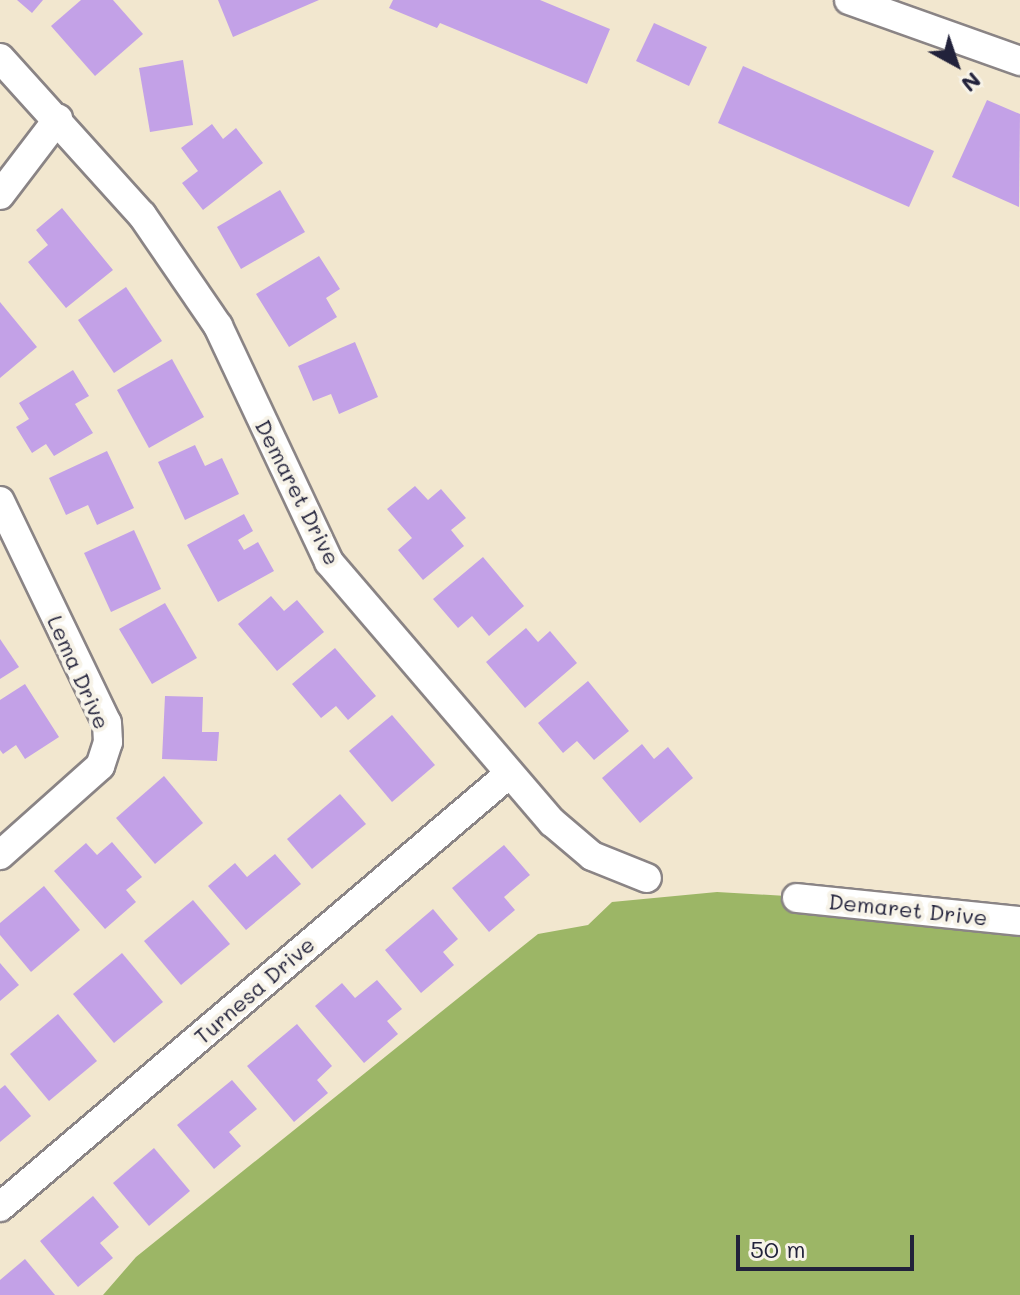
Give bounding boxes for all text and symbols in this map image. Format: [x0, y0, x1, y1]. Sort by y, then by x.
north arrow [916, 24, 996, 104]
text: N [956, 66, 987, 99]
street label: Demaret Drive [250, 415, 346, 569]
street label: Lema Drive [42, 611, 116, 733]
street label: Demaret Drive [827, 888, 989, 930]
street label: Turnesa Drive [188, 931, 320, 1049]
scale bar [740, 1219, 918, 1269]
text: 50 m [750, 1233, 806, 1264]

